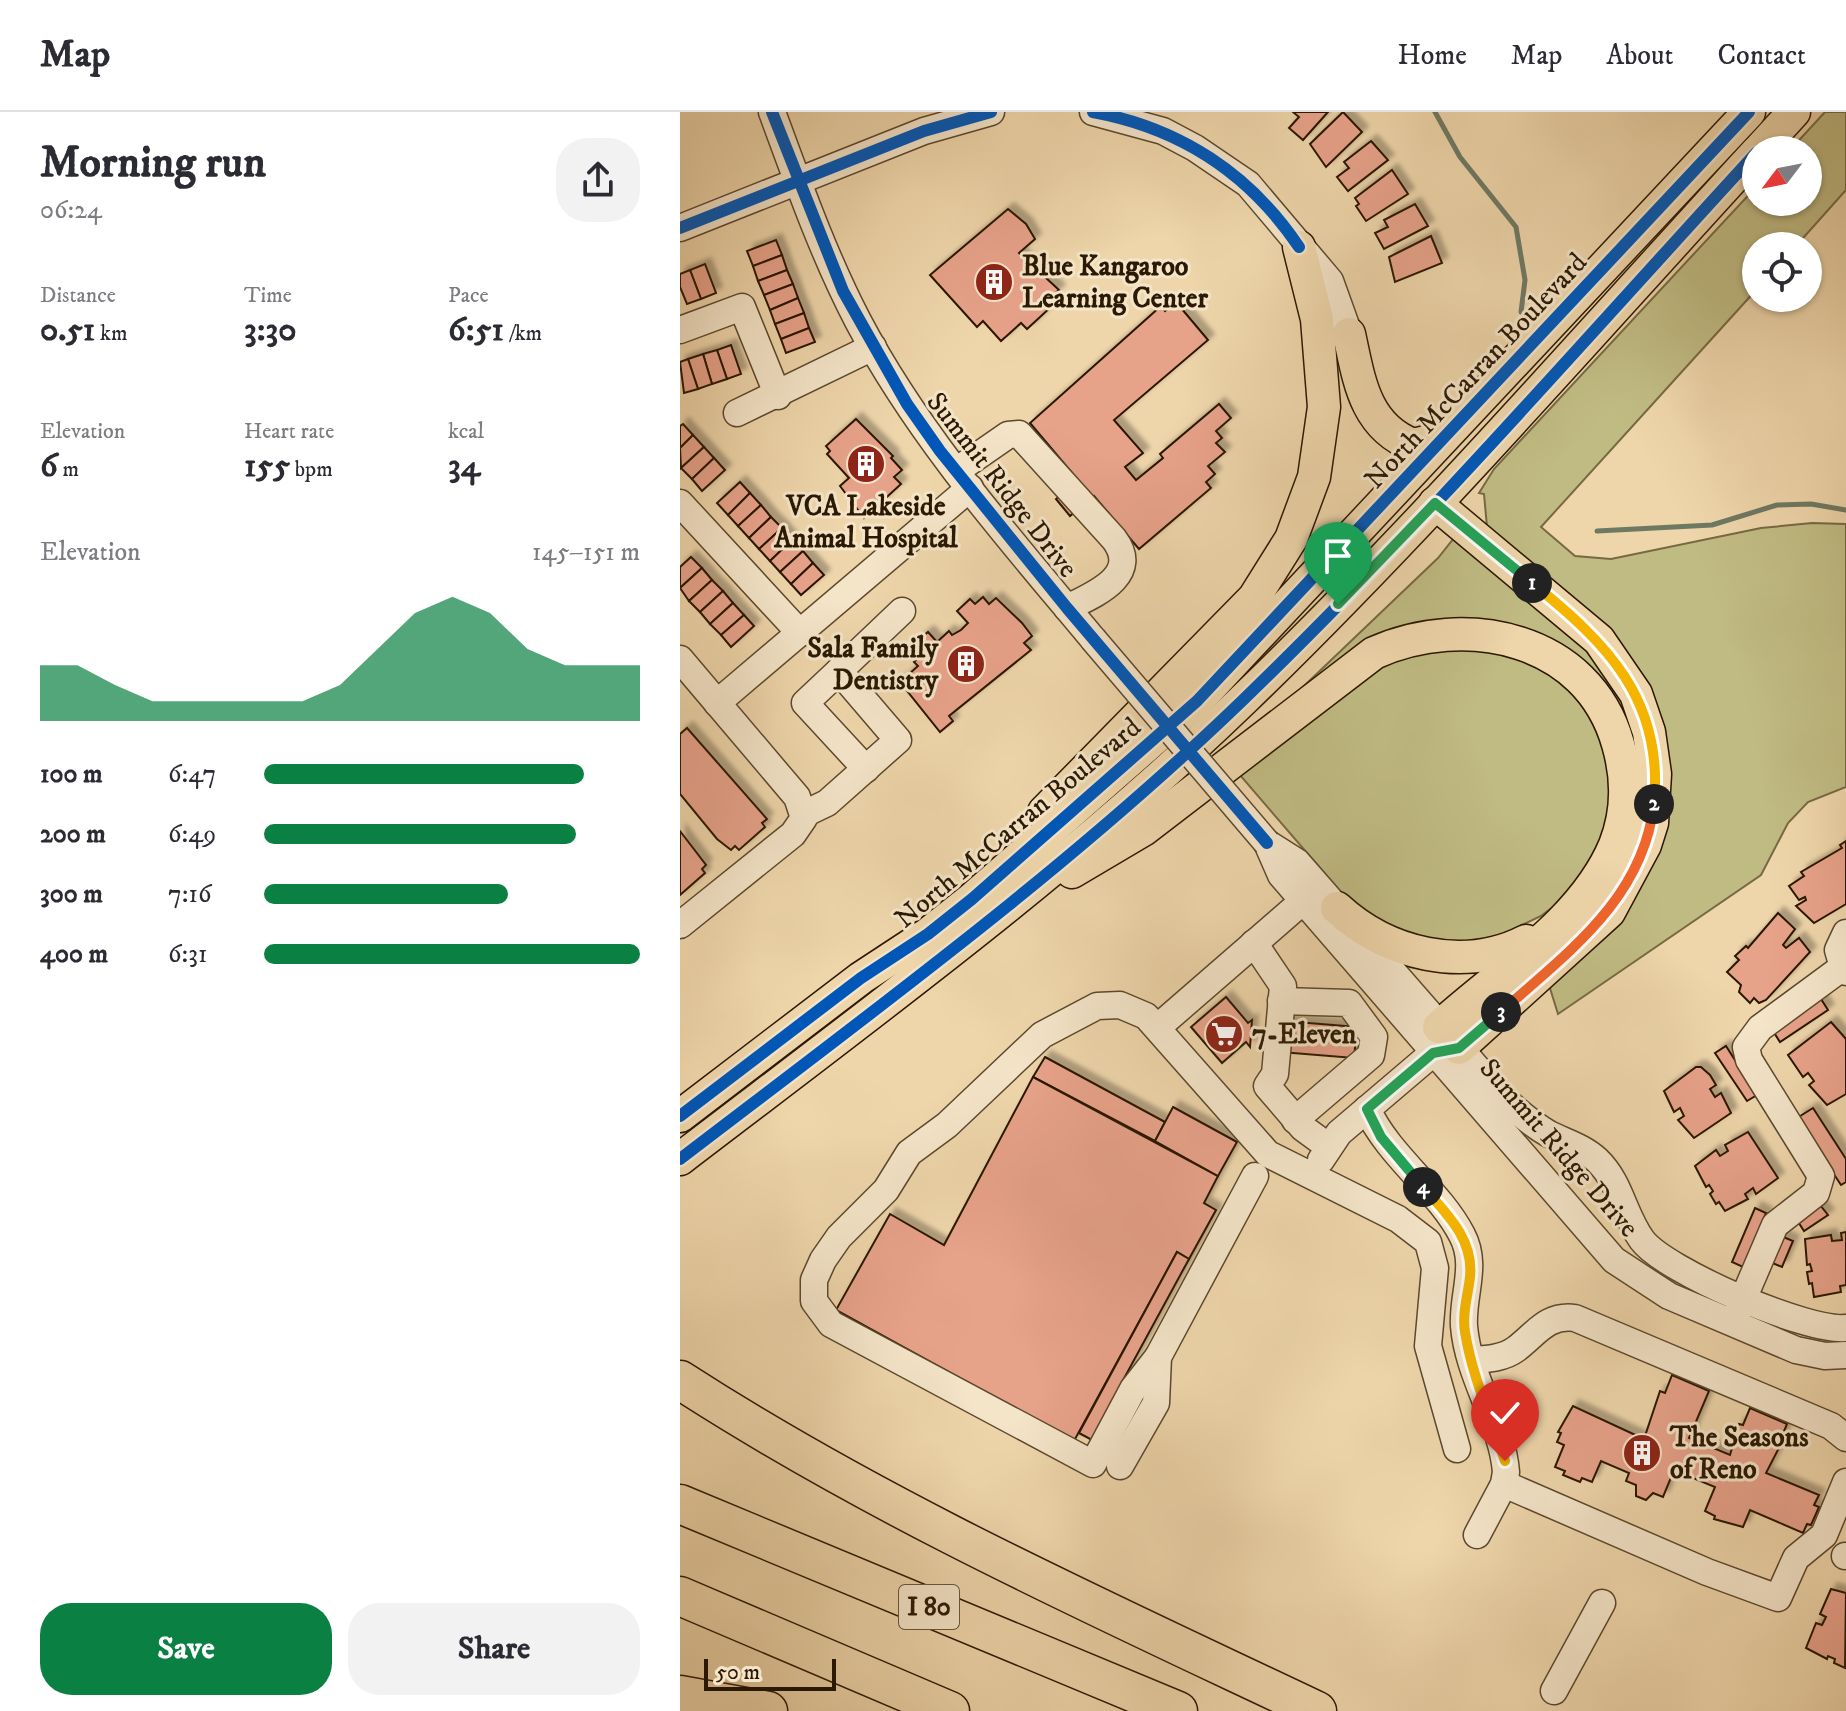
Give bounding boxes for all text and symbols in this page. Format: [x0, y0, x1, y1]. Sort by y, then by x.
text: Map [40, 31, 110, 79]
text: Home [1398, 38, 1467, 73]
text: Map [1511, 38, 1562, 73]
text: About [1606, 38, 1673, 73]
text: Contact [1717, 38, 1806, 73]
text: Morning run [40, 136, 266, 191]
north arrow [1742, 136, 1822, 216]
map controls [1742, 136, 1822, 312]
button: share [556, 138, 640, 222]
text: 06:24 [40, 194, 102, 227]
button: locate [1742, 232, 1822, 312]
street label: North McCarran Boulevard [1357, 246, 1595, 496]
place label: Blue Kangaroo Learning Center [1022, 249, 1208, 316]
building icon: Blue Kangaroo Learning Center [973, 261, 1015, 303]
text: Distance [40, 282, 116, 309]
text: Time [244, 282, 292, 309]
text: Pace [448, 282, 489, 309]
text: 0.51 [40, 309, 95, 351]
text: 3:30 [244, 309, 297, 351]
text: 6:51 [448, 309, 504, 351]
text: km [95, 320, 128, 347]
text: /km [504, 320, 542, 347]
street label: Summit Ridge Drive [919, 385, 1085, 585]
text: Elevation [40, 418, 125, 445]
text: Heart rate [244, 418, 334, 445]
text: kcal [448, 418, 484, 445]
building icon: VCA Lakeside Animal Hospital [845, 443, 887, 485]
text: 6 [40, 445, 58, 487]
text: 155 [244, 445, 290, 487]
text: 34 [448, 445, 480, 487]
text: m [58, 456, 79, 483]
text: bpm [290, 456, 333, 483]
place label: VCA Lakeside Animal Hospital [773, 489, 958, 556]
pin [1304, 522, 1372, 604]
icon: arrive [1316, 534, 1360, 578]
text: Elevation [40, 536, 141, 569]
text: 145–151 m [532, 536, 640, 569]
pin: 1 [1512, 563, 1552, 603]
text: 1 [1528, 569, 1536, 596]
place label: Sala Family Dentistry [807, 631, 939, 698]
building icon: Sala Family Dentistry [945, 643, 987, 685]
street label: North McCarran Boulevard [888, 710, 1148, 936]
text: 100 m [40, 758, 103, 791]
text: 6:47 [168, 758, 216, 791]
pin: 2 [1634, 784, 1674, 824]
text: 2 [1649, 790, 1659, 817]
text: 200 m [40, 818, 106, 851]
text: 6:49 [168, 818, 216, 851]
text: 300 m [40, 878, 103, 911]
text: 7:16 [168, 878, 211, 911]
text: 400 m [40, 938, 108, 971]
text: 6:31 [168, 938, 208, 971]
pin: 3 [1481, 992, 1521, 1032]
text: 3 [1497, 998, 1505, 1025]
supermarket icon: 7-Eleven [1203, 1013, 1245, 1055]
place label: 7-Eleven [1252, 1017, 1357, 1052]
street label: Summit Ridge Drive [1472, 1051, 1646, 1245]
pin: 4 [1403, 1167, 1443, 1207]
text: 4 [1417, 1173, 1429, 1200]
pin [1471, 1379, 1539, 1461]
icon: check [1483, 1391, 1527, 1435]
place label: The Seasons of Reno [1669, 1420, 1809, 1487]
building icon: The Seasons of Reno [1621, 1432, 1663, 1474]
road number: I 80 [899, 1585, 959, 1629]
button: Save [40, 1603, 332, 1695]
button: Share [348, 1603, 640, 1695]
scale bar [704, 1655, 836, 1691]
text: 50 m [716, 1659, 760, 1686]

